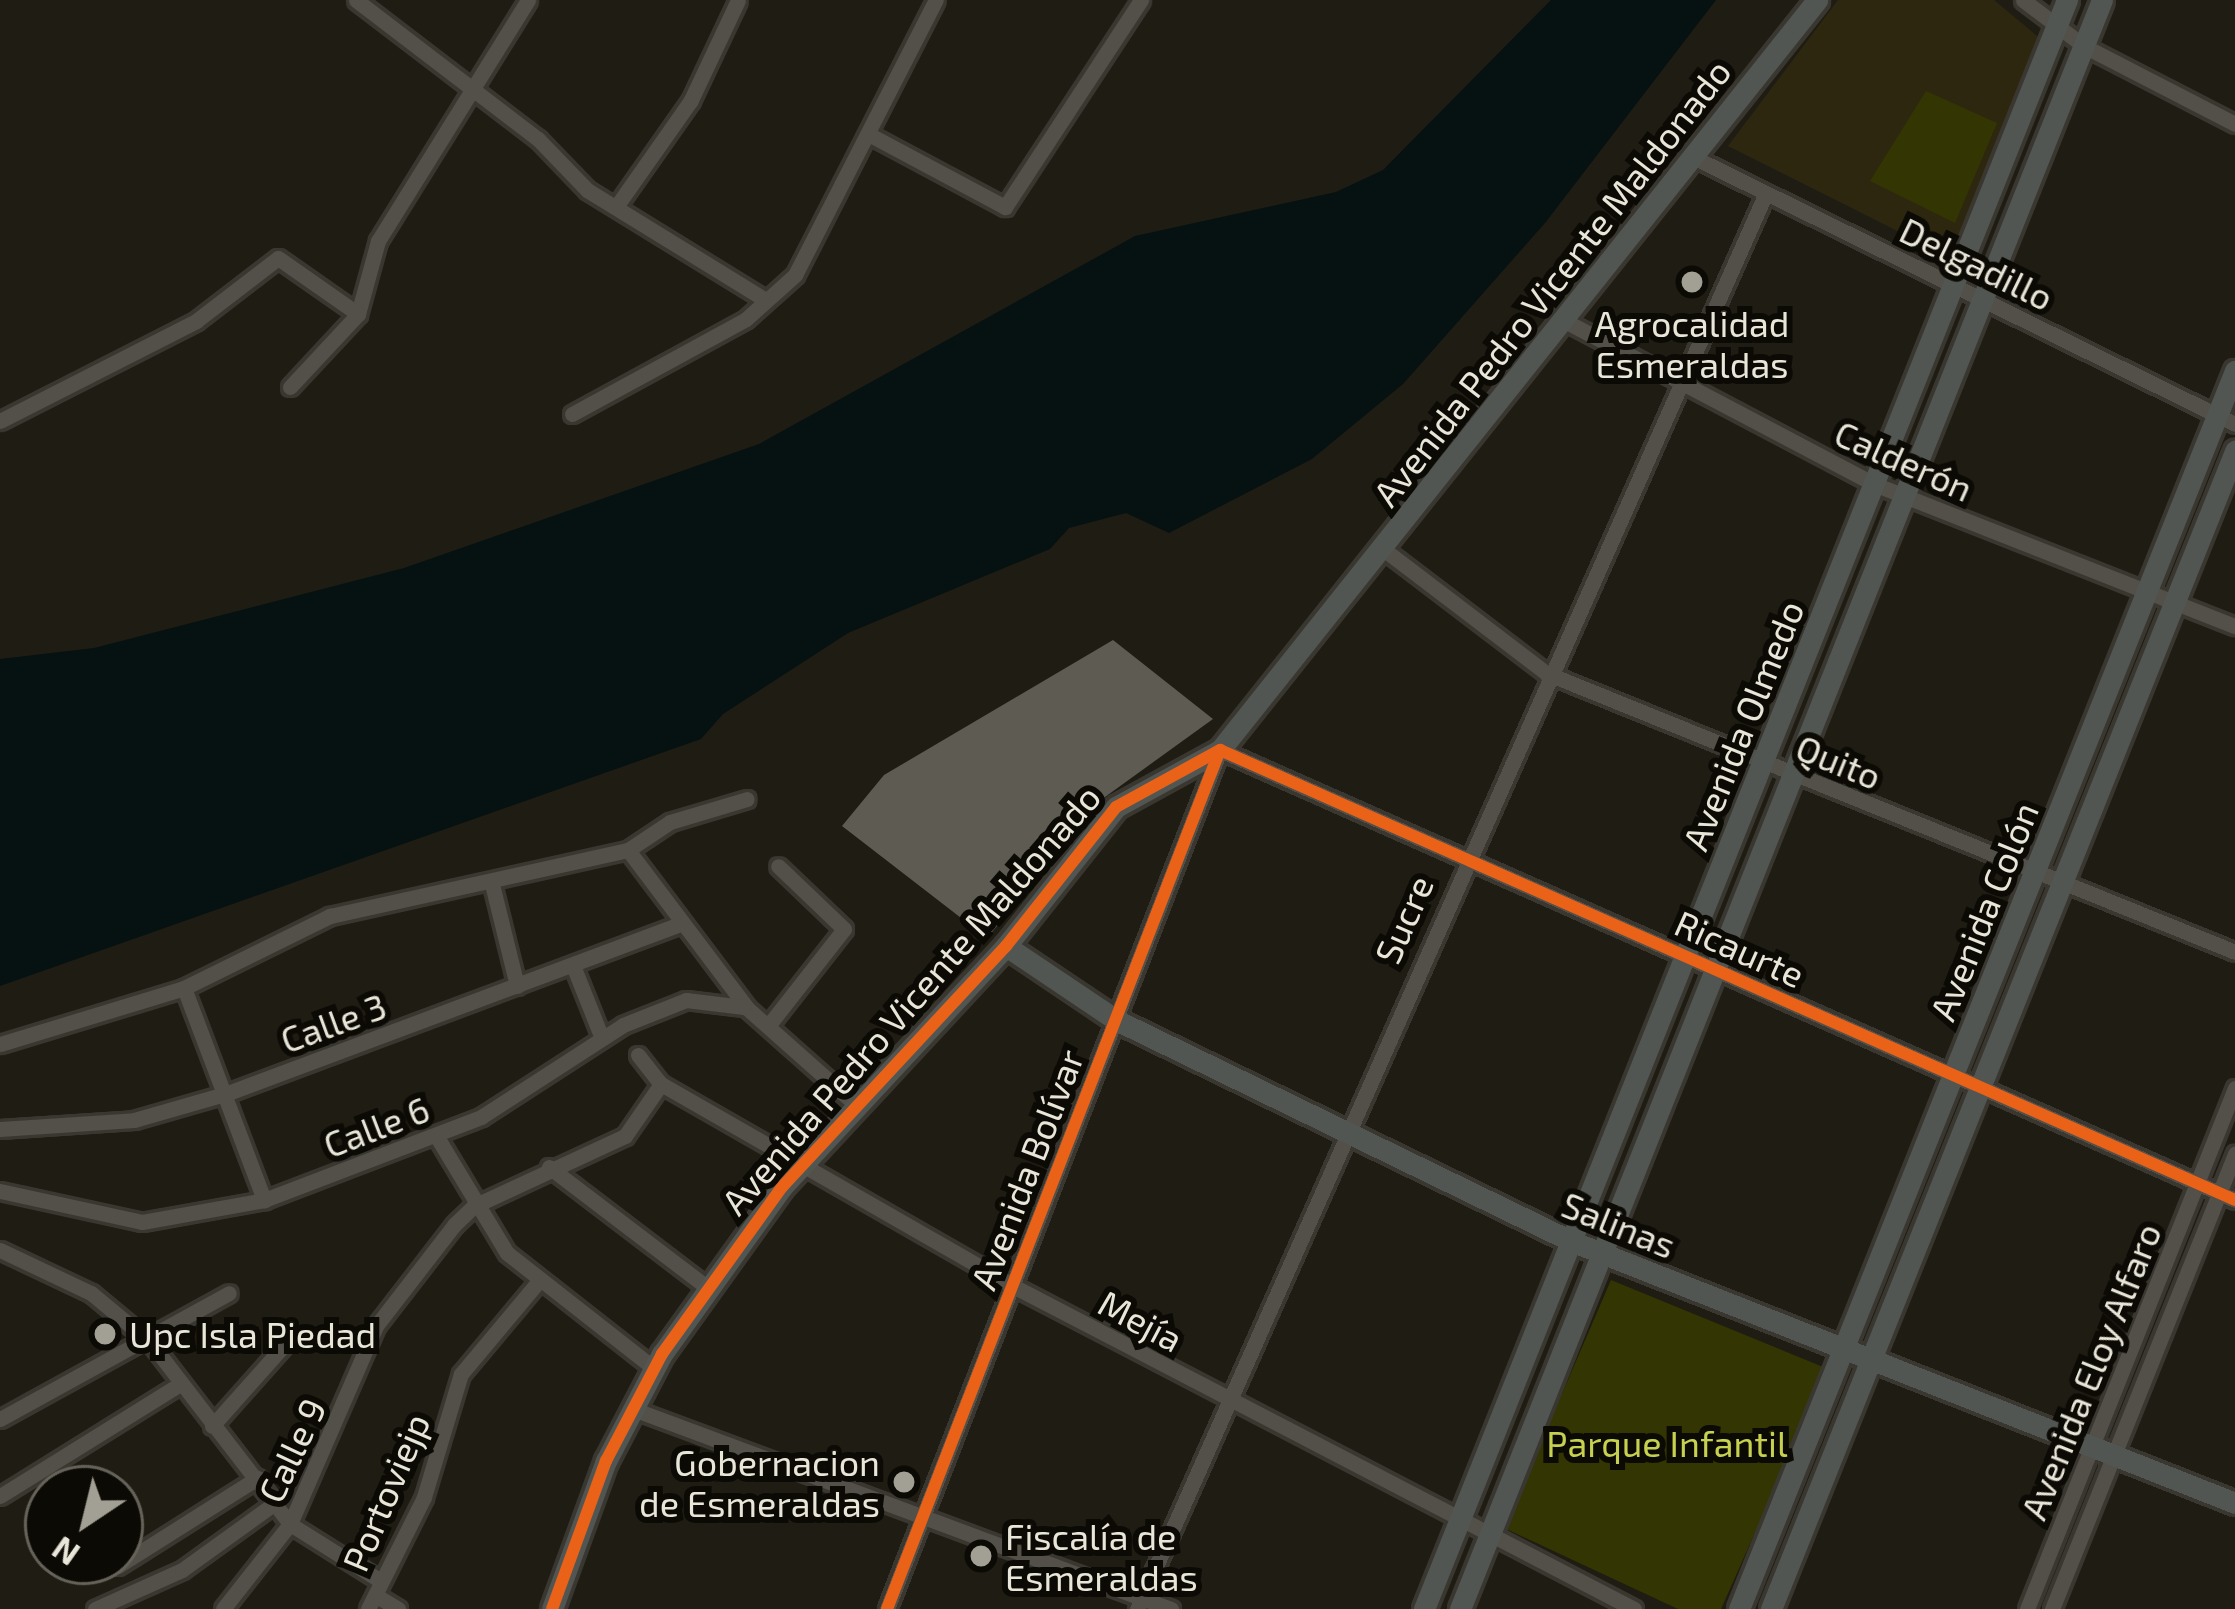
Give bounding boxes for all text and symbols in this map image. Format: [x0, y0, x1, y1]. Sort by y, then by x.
street label: Avenida Pedro Vicente Maldonado [1363, 50, 1739, 514]
street label: Delgadillo [1893, 207, 2061, 319]
marker: Agrocalidad Esmeraldas [1679, 269, 1705, 295]
place label: Agrocalidad Esmeraldas [1595, 300, 1789, 385]
street label: Calderón [1828, 411, 1980, 509]
street label: Avenida Olmedo [1672, 594, 1812, 856]
street label: Quito [1790, 725, 1888, 797]
street label: Avenida Pedro Vicente Maldonado [711, 775, 1109, 1223]
street label: Avenida Colón [1920, 796, 2046, 1026]
street label: Sucre [1365, 868, 1441, 970]
street label: Ricaurte [1669, 900, 1811, 996]
street label: Calle 3 [274, 983, 392, 1061]
street label: Avenida Bolívar [960, 1043, 1092, 1295]
street label: Calle 6 [317, 1086, 435, 1166]
street label: Salinas [1556, 1182, 1682, 1266]
street label: Avenida Eloy Alfaro [2011, 1216, 2169, 1526]
street label: Mejía [1092, 1280, 1190, 1360]
place label: Upc Isla Piedad [129, 1312, 376, 1356]
marker: Upc Isla Piedad [92, 1321, 118, 1347]
street label: Calle 9 [248, 1391, 334, 1509]
street label: Portoviejp [332, 1407, 438, 1577]
park label: Parque Infantil [1546, 1421, 1788, 1465]
place label: Gobernacion de Esmeraldas [639, 1439, 880, 1524]
north arrow [24, 1465, 144, 1585]
marker: Gobernacion de Esmeraldas [891, 1469, 917, 1495]
place label: Fiscalía de Esmeraldas [1005, 1513, 1198, 1598]
text: N [44, 1529, 86, 1575]
marker: Fiscalía de Esmeraldas [968, 1543, 994, 1569]

